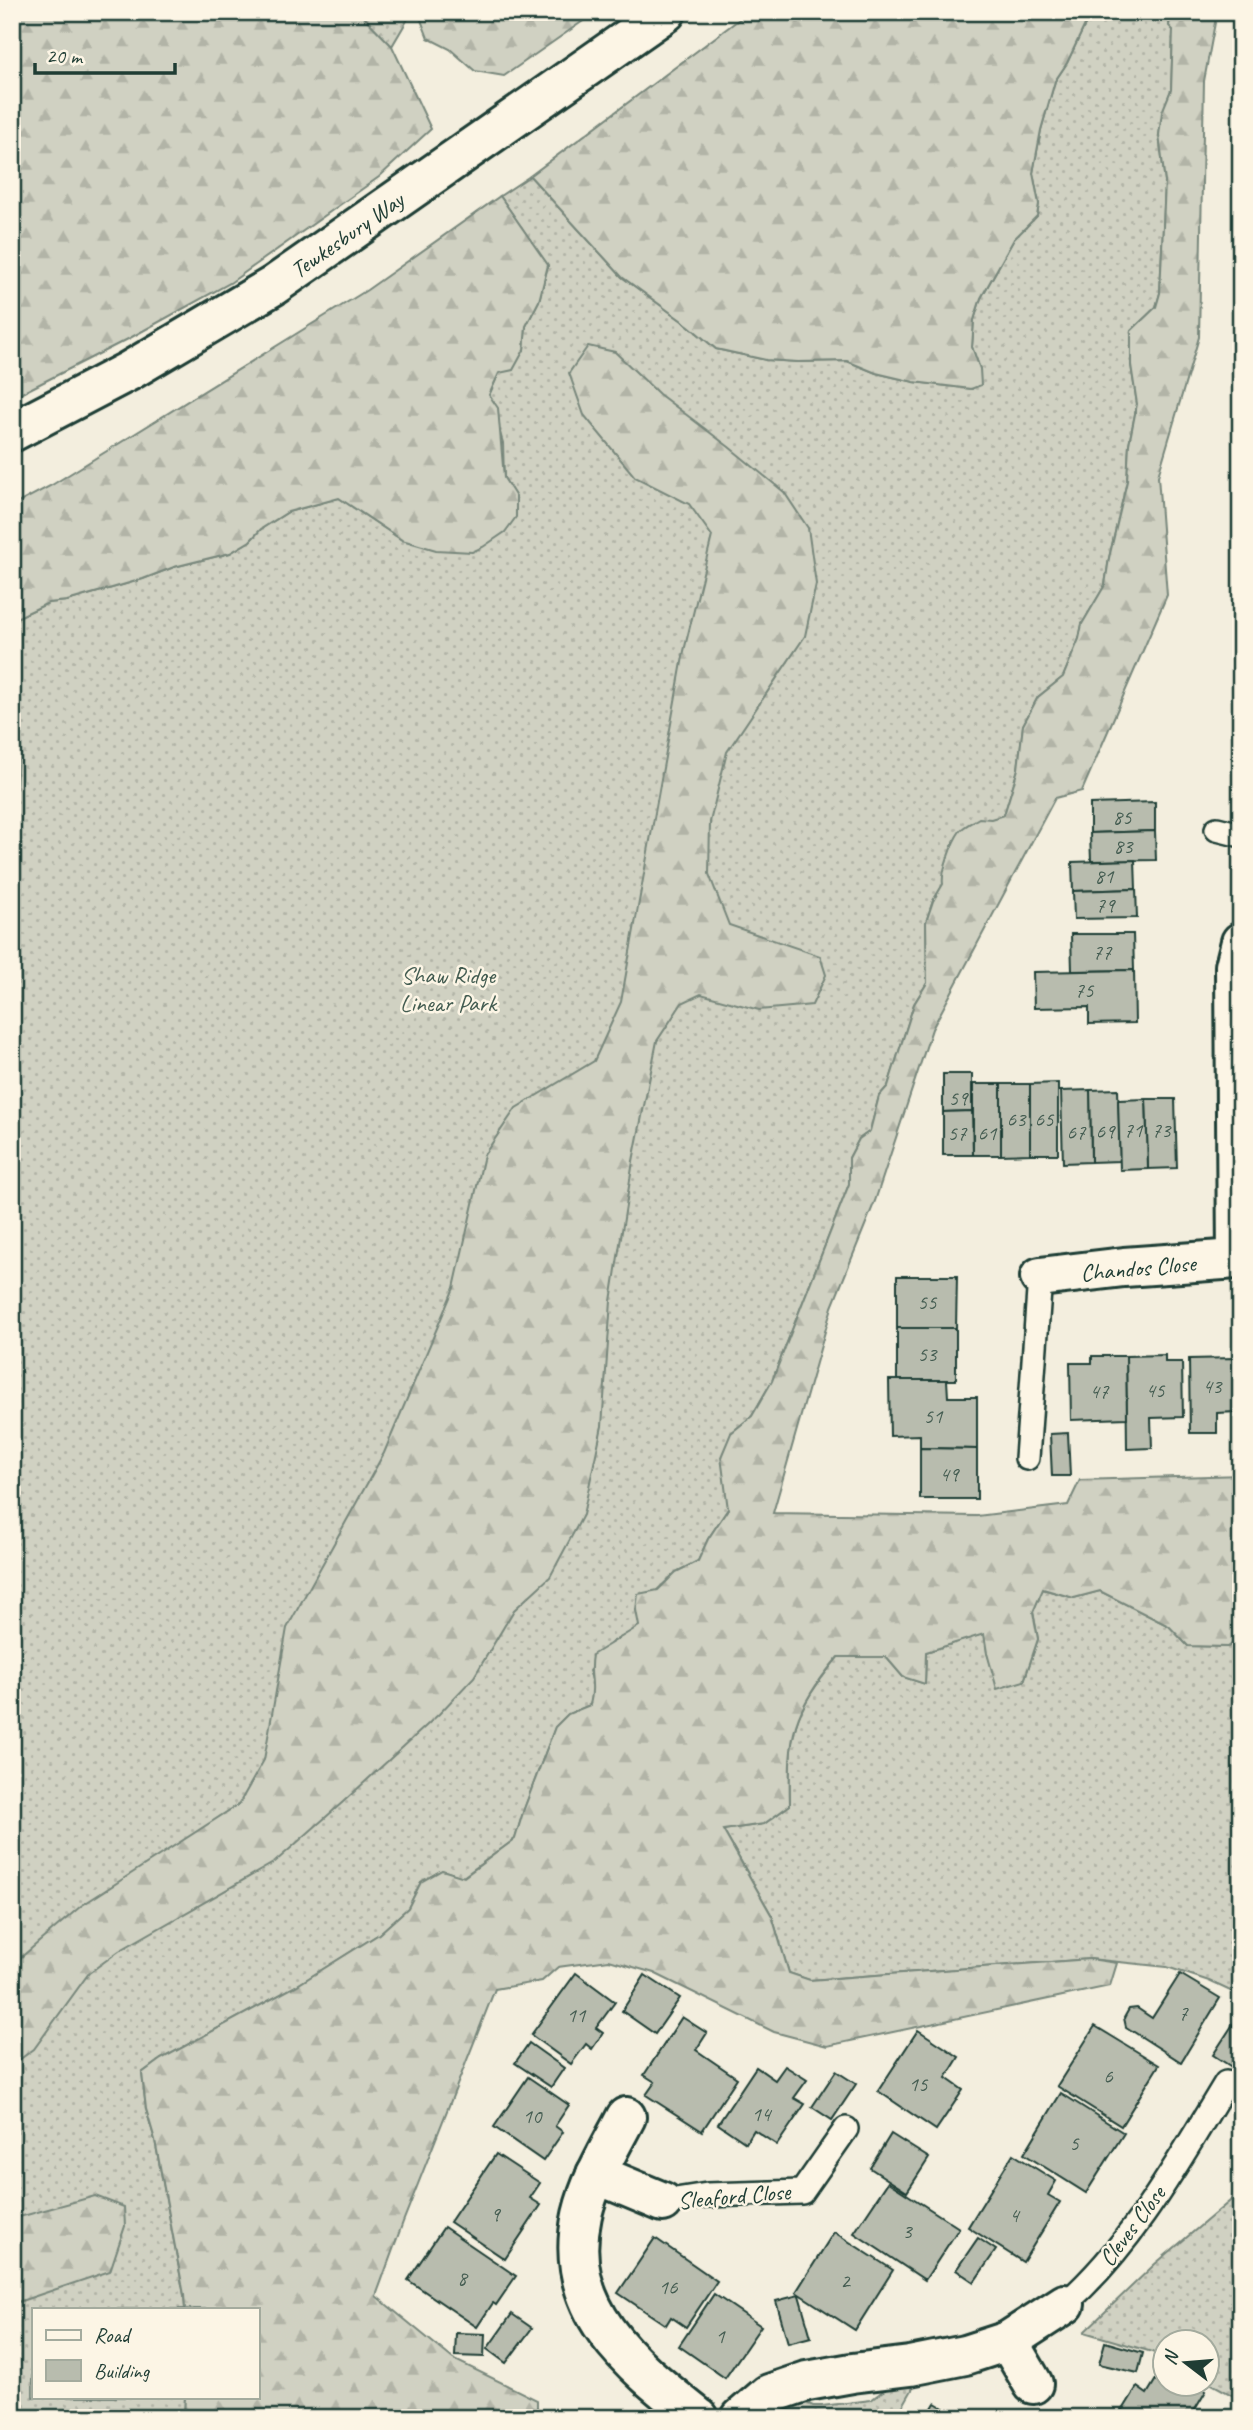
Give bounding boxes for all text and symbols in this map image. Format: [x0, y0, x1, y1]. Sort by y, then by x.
scale bar [35, 32, 175, 76]
text: 20 m [46, 43, 84, 69]
street label: Tewkesbury Way [285, 184, 411, 285]
house number: 85 [1113, 804, 1133, 830]
house number: 83 [1114, 833, 1134, 859]
house number: 81 [1095, 863, 1115, 889]
house number: 79 [1096, 892, 1116, 918]
house number: 77 [1093, 939, 1113, 965]
park label: Shaw Ridge Linear Park [400, 960, 498, 1018]
house number: 75 [1075, 977, 1095, 1003]
house number: 59 [949, 1085, 969, 1111]
house number: 63 [1007, 1106, 1027, 1132]
house number: 65 [1035, 1106, 1055, 1132]
house number: 71 [1124, 1117, 1144, 1143]
house number: 73 [1152, 1117, 1172, 1143]
house number: 69 [1096, 1118, 1116, 1144]
house number: 67 [1067, 1119, 1087, 1145]
house number: 57 [948, 1120, 968, 1146]
house number: 61 [978, 1120, 998, 1146]
street label: Chandos Close [1079, 1248, 1199, 1288]
house number: 55 [918, 1289, 938, 1315]
house number: 53 [918, 1341, 938, 1367]
house number: 43 [1203, 1373, 1223, 1399]
house number: 45 [1146, 1377, 1166, 1403]
house number: 47 [1090, 1378, 1110, 1404]
house number: 51 [924, 1403, 944, 1429]
house number: 49 [940, 1461, 960, 1487]
house number: 7 [1178, 2000, 1189, 2026]
house number: 11 [567, 2002, 587, 2028]
house number: 6 [1103, 2063, 1113, 2089]
house number: 15 [909, 2071, 929, 2097]
house number: 14 [752, 2101, 773, 2127]
house number: 10 [523, 2103, 543, 2129]
house number: 5 [1069, 2130, 1080, 2156]
street label: Sleaford Close [677, 2176, 794, 2216]
street label: Cleves Close [1092, 2178, 1173, 2272]
house number: 9 [490, 2201, 501, 2227]
house number: 4 [1009, 2202, 1021, 2228]
house number: 3 [902, 2218, 913, 2244]
house number: 8 [457, 2265, 469, 2291]
house number: 2 [840, 2268, 851, 2294]
house number: 16 [659, 2274, 678, 2300]
legend [32, 2308, 259, 2398]
text: Road [94, 2322, 133, 2348]
house number: 1 [715, 2323, 726, 2349]
north arrow [1152, 2328, 1222, 2398]
text: N [1157, 2347, 1185, 2368]
text: Building [94, 2358, 151, 2384]

